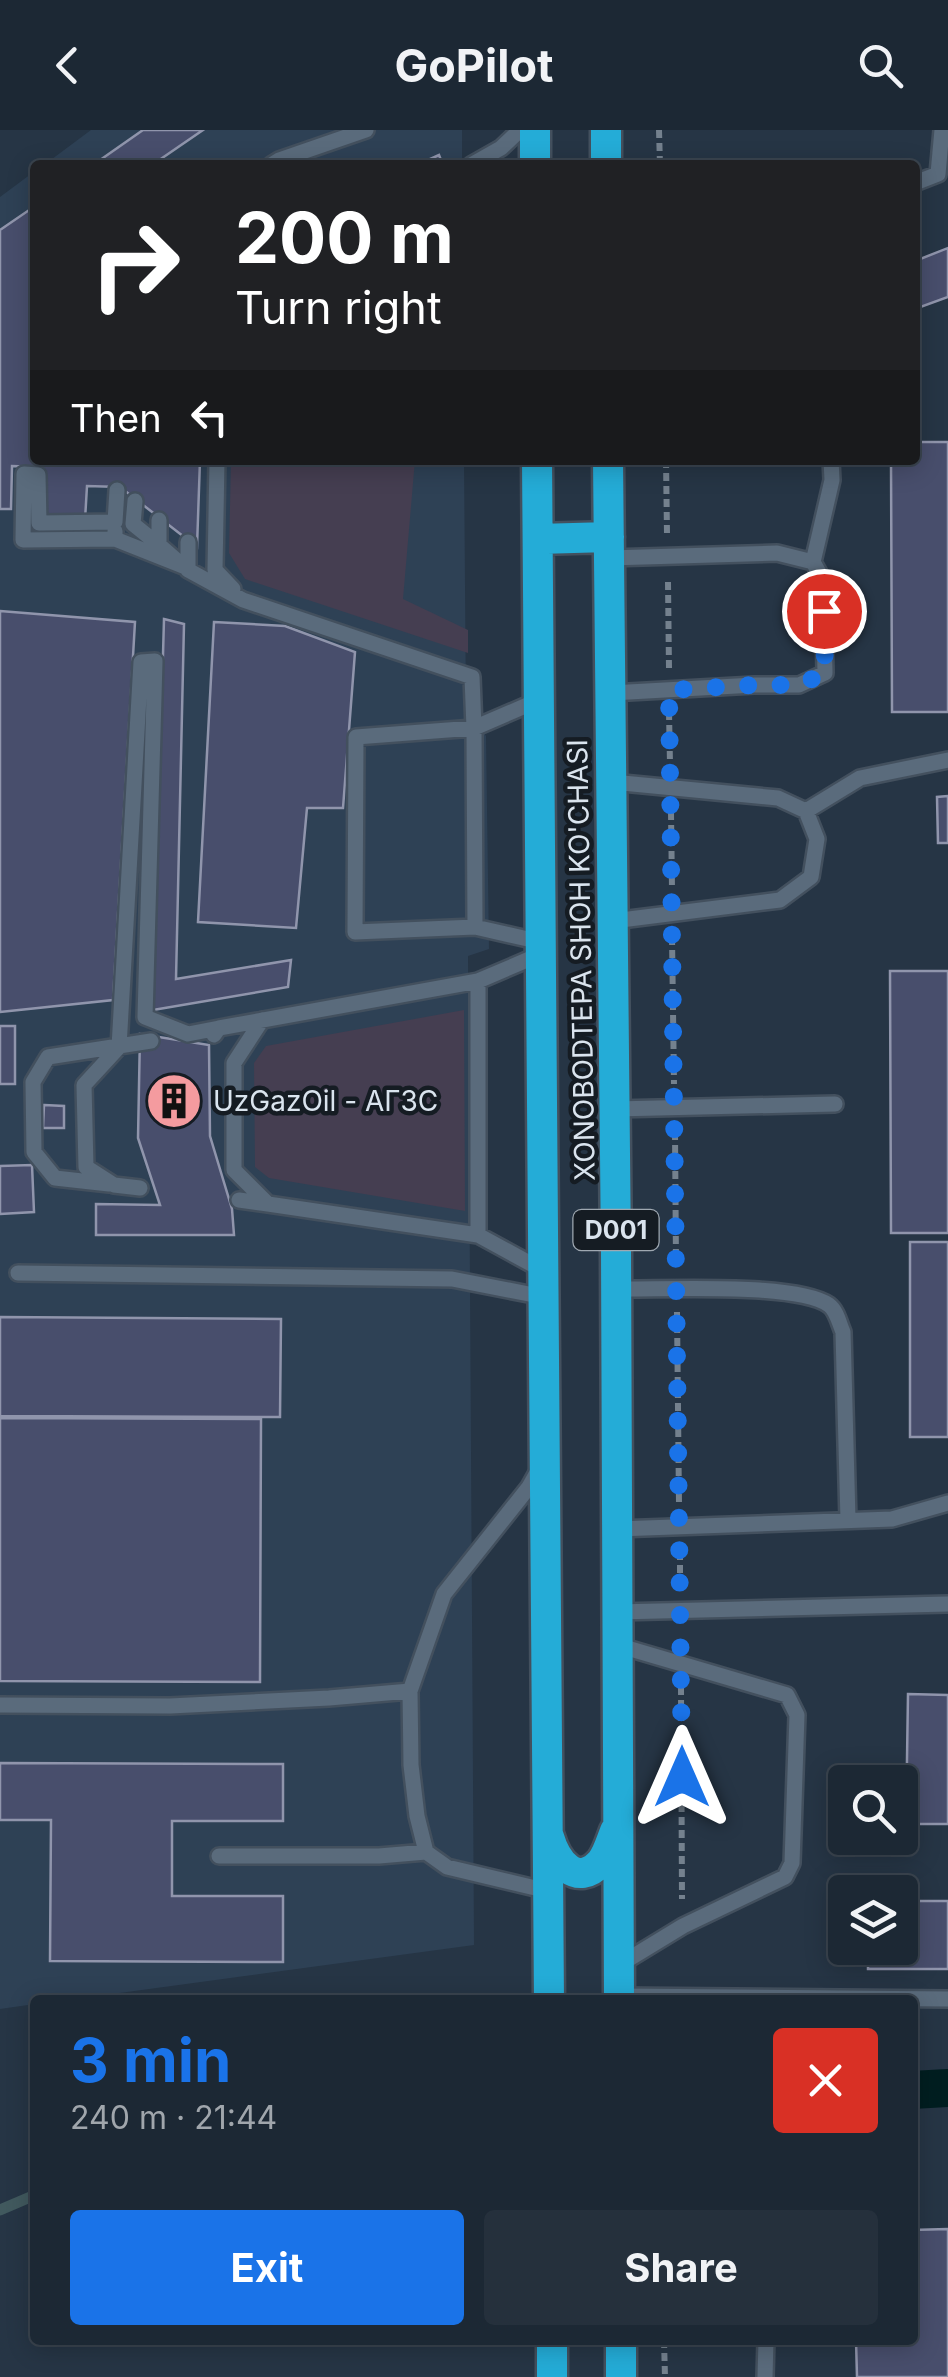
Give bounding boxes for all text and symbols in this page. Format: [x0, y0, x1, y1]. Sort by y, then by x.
icon: back [40, 38, 95, 93]
text: GoPilot [395, 38, 554, 93]
icon: search [853, 38, 908, 93]
text: 200 m [235, 195, 454, 280]
icon: right [70, 200, 200, 330]
text: Turn right [235, 280, 442, 335]
icon: left [182, 390, 237, 445]
text: Then [70, 395, 162, 441]
pin [782, 569, 867, 654]
icon: arrive [797, 584, 852, 639]
street label: XONOBODTEPA SHOH KO'CHASI [560, 739, 602, 1181]
building icon: UzGazOil - АГЗС [144, 1071, 204, 1131]
place label: UzGazOil - АГЗС [213, 1084, 438, 1118]
road number: D001 [574, 1210, 658, 1250]
position arrow [630, 1725, 734, 1829]
map controls [828, 1765, 918, 1965]
button: search [828, 1765, 918, 1855]
button: layers [828, 1875, 918, 1965]
text: 3 min [70, 2024, 231, 2096]
button: close [773, 2028, 878, 2133]
text: 240 m · 21:44 [70, 2098, 277, 2137]
button: Exit [70, 2210, 464, 2325]
button: Share [484, 2210, 878, 2325]

